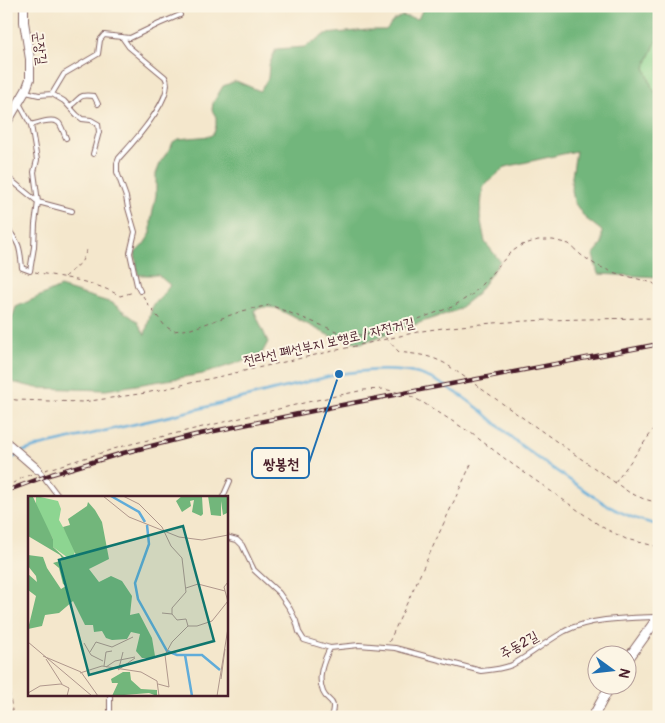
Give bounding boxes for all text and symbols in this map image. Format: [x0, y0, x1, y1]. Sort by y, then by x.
street label: 군장길 [29, 30, 51, 67]
street label: 전라선 폐선부지 보행로 / 자전거길 [242, 314, 417, 370]
callout: 쌍봉천 [252, 448, 309, 478]
text: 쌍봉천 [262, 455, 299, 474]
inset map [28, 496, 228, 696]
street label: 주동2길 [497, 627, 542, 663]
north arrow [588, 646, 638, 696]
text: N [615, 666, 634, 680]

